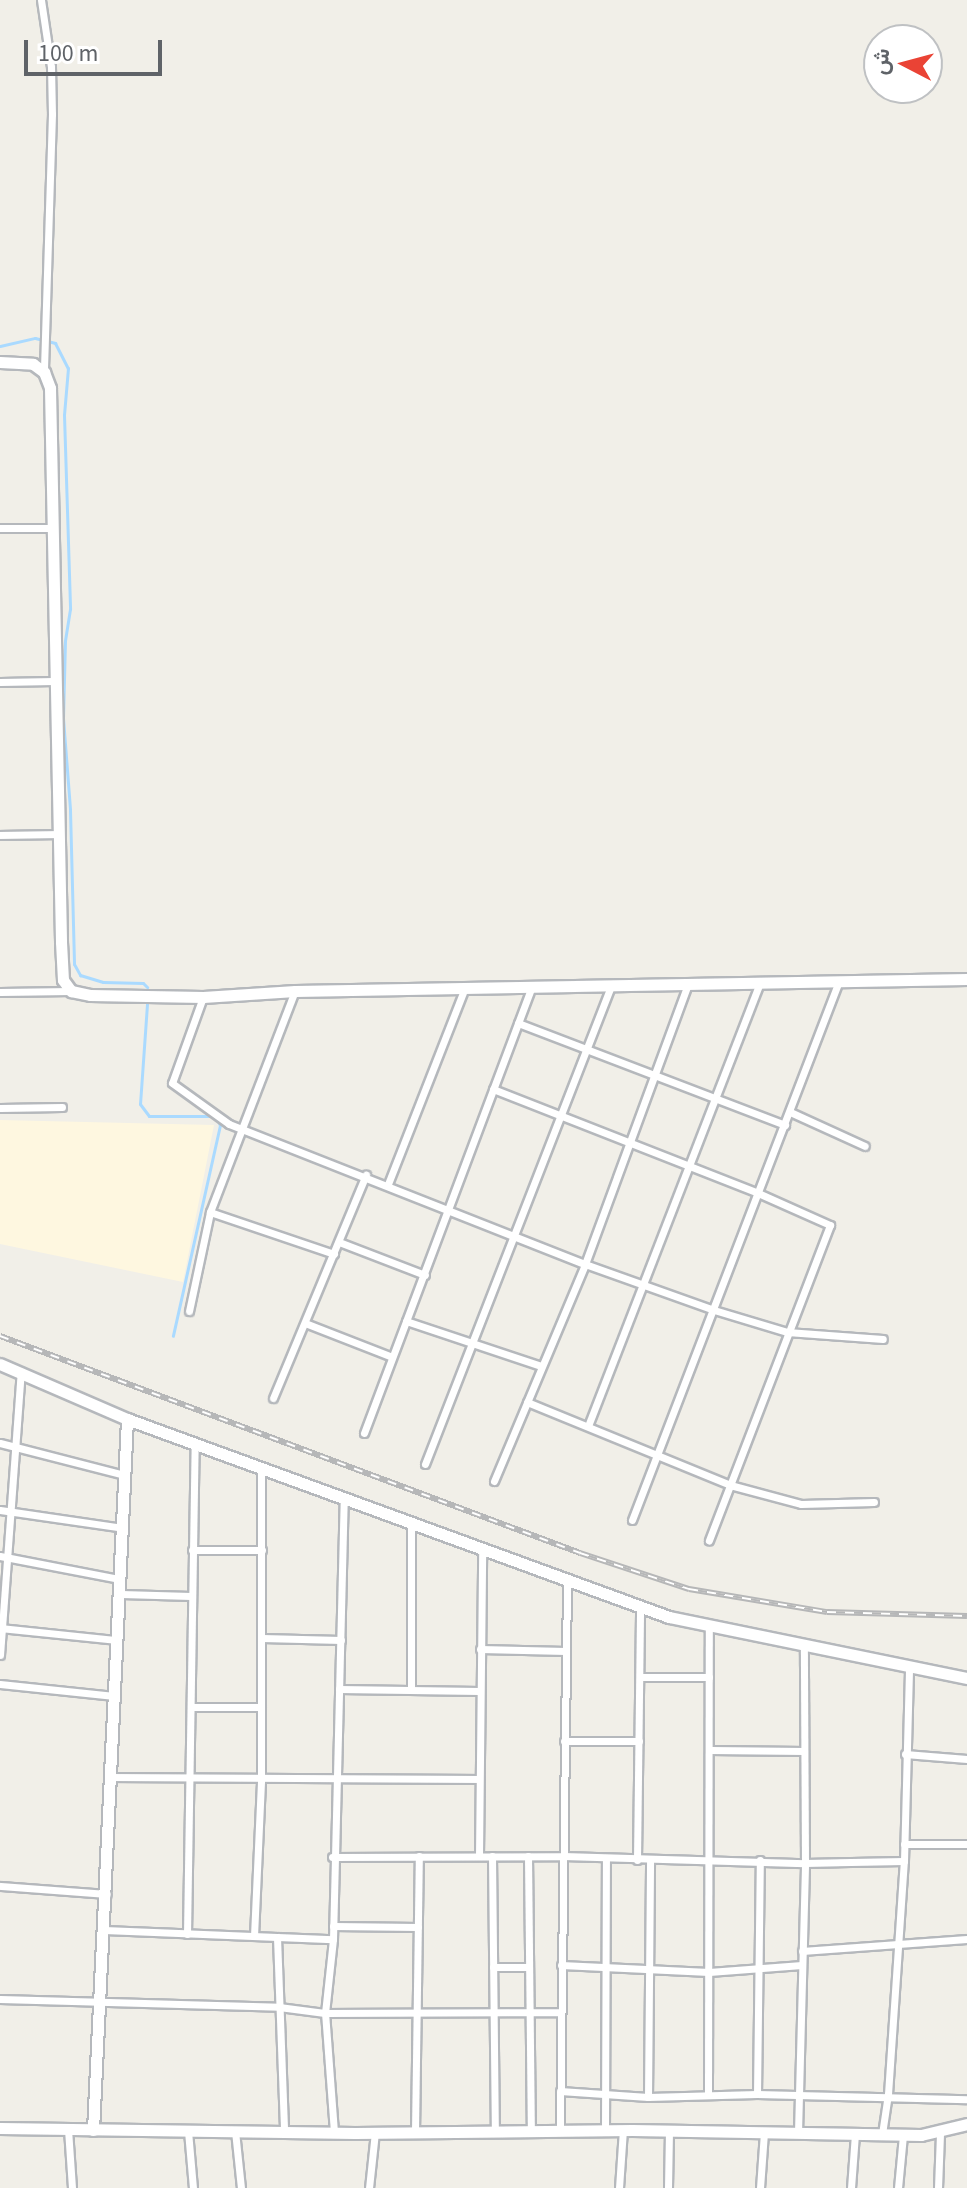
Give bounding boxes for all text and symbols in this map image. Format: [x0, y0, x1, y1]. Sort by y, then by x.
scale bar [28, 24, 166, 74]
north arrow [863, 24, 943, 104]
text: 100 m [38, 36, 98, 71]
text: ش [864, 47, 898, 77]

